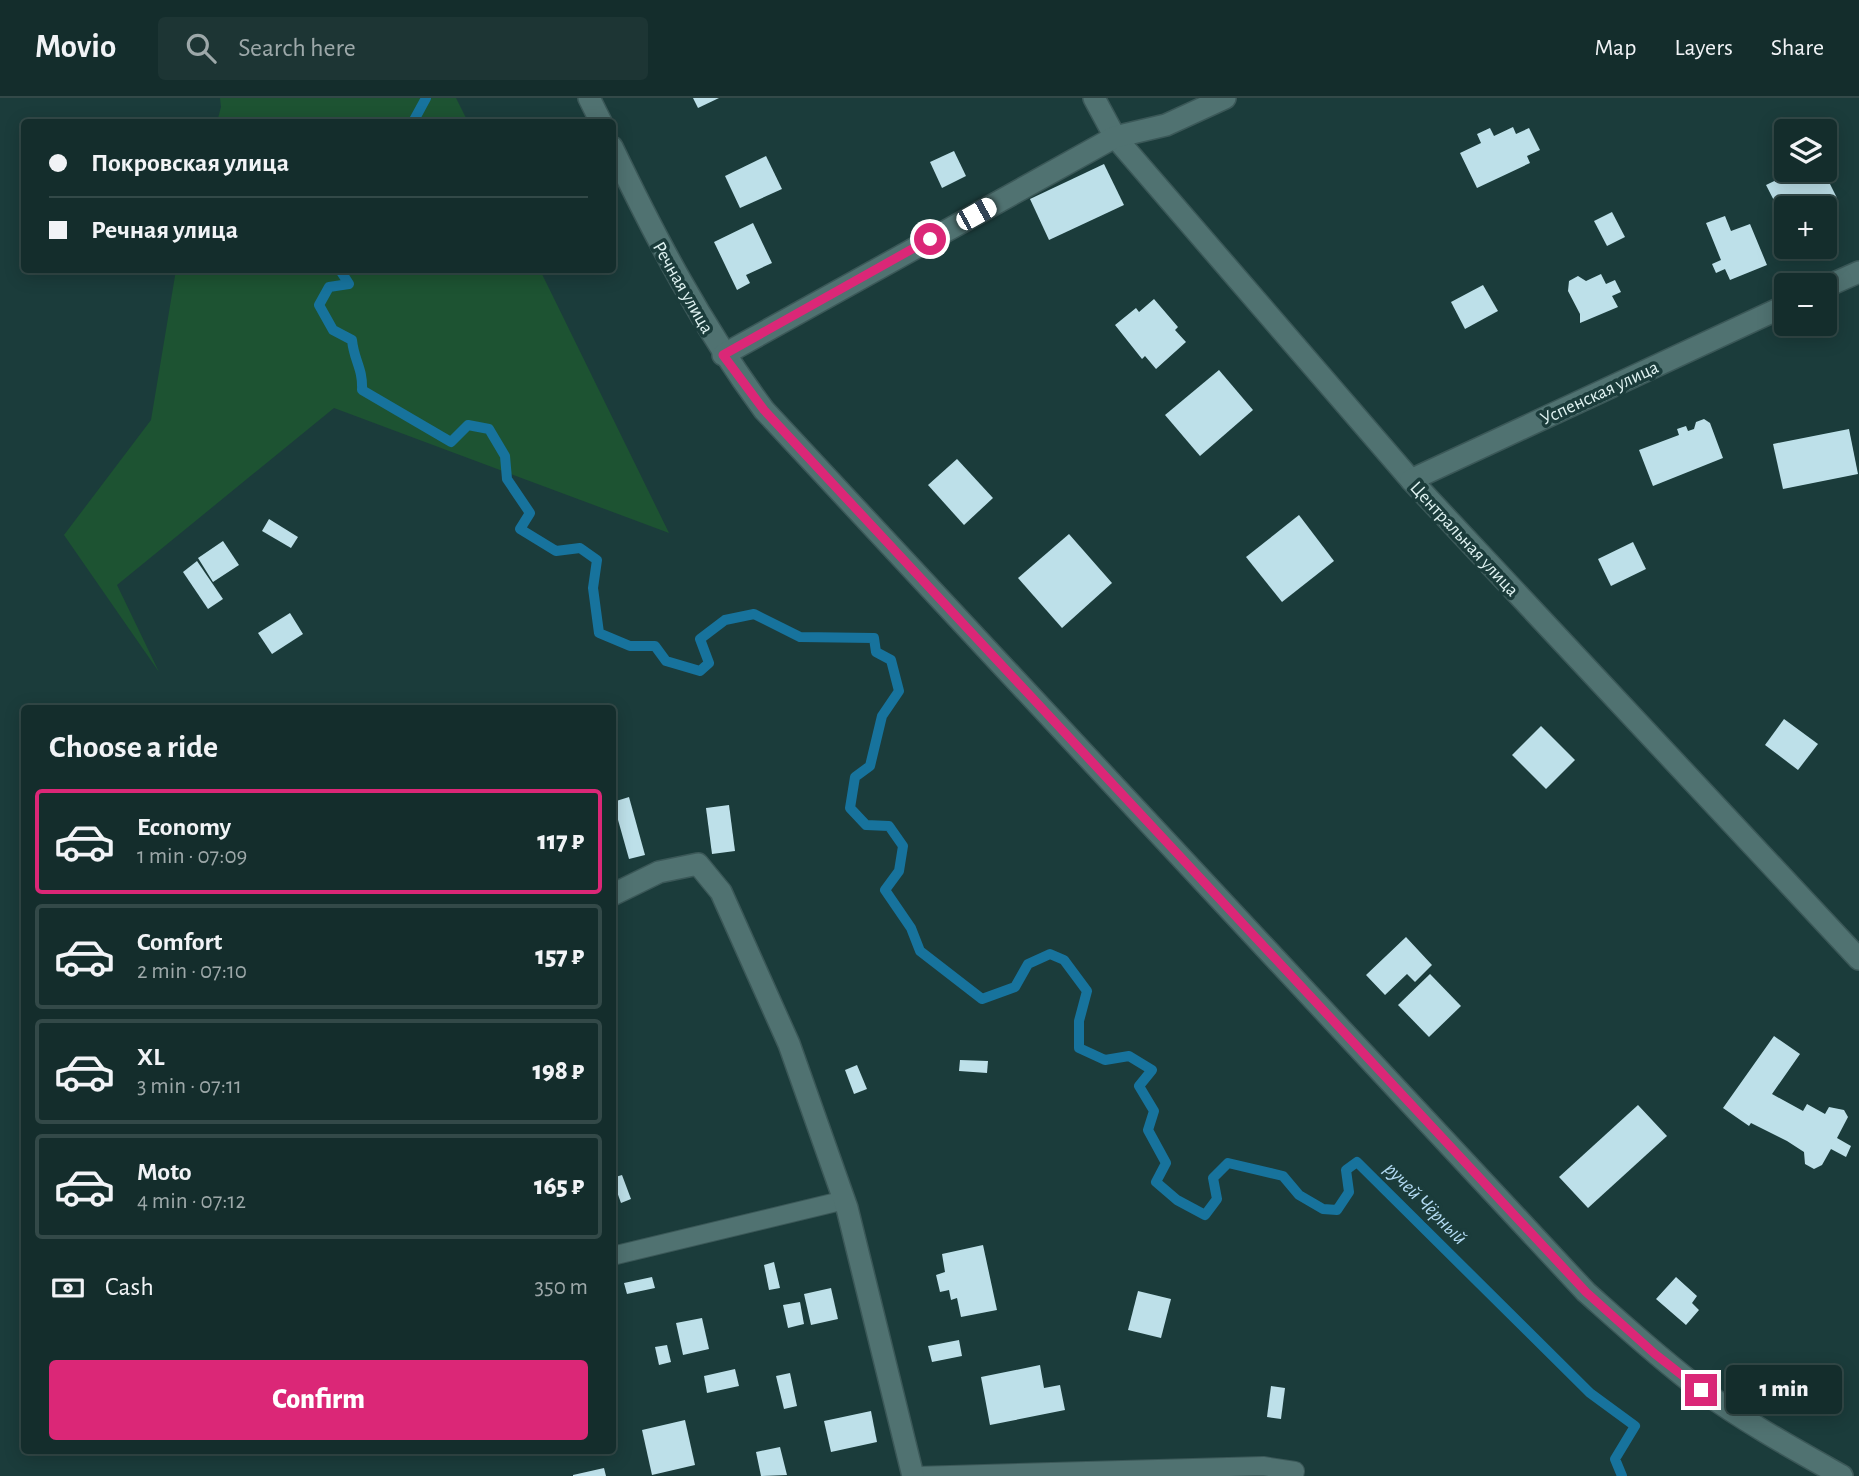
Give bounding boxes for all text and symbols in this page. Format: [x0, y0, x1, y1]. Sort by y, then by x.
search box [158, 17, 648, 80]
icon: search [182, 29, 220, 67]
text: Movio [35, 31, 116, 64]
text: Search here [238, 35, 356, 61]
text: Map [1594, 36, 1636, 60]
text: Layers [1674, 36, 1733, 60]
text: Share [1771, 36, 1824, 60]
map controls [1774, 119, 1837, 336]
button: layers [1774, 119, 1837, 182]
text: Покровская улица [91, 150, 289, 176]
car [953, 195, 1000, 233]
button: + [1774, 196, 1837, 259]
text: Речная улица [91, 217, 238, 243]
route start [914, 223, 946, 255]
street label: Речная улица [649, 239, 717, 337]
button: − [1774, 273, 1837, 336]
street label: Успенская улица [1538, 358, 1662, 429]
street label: Центральная улица [1406, 478, 1522, 600]
text: Choose a ride [49, 731, 218, 763]
icon: car [53, 810, 116, 873]
text: Economy [137, 814, 231, 840]
text: 117 ₽ [537, 828, 584, 854]
text: 1 min · 07:09 [137, 845, 247, 868]
icon: car [53, 925, 116, 988]
text: Comfort [137, 929, 222, 955]
text: 157 ₽ [535, 943, 584, 969]
text: 2 min · 07:10 [137, 960, 247, 983]
icon: car [53, 1040, 116, 1103]
text: XL [137, 1044, 164, 1070]
text: 198 ₽ [532, 1058, 584, 1084]
text: 3 min · 07:11 [137, 1075, 242, 1098]
icon: car [53, 1155, 116, 1218]
water label: ручей Чёрный [1380, 1158, 1471, 1249]
text: Moto [137, 1159, 192, 1185]
text: 165 ₽ [534, 1173, 584, 1199]
text: 4 min · 07:12 [137, 1190, 246, 1213]
icon: cash [49, 1269, 87, 1307]
text: Cash [105, 1274, 154, 1300]
text: 350 m [535, 1276, 588, 1299]
button: Confirm [49, 1360, 588, 1440]
callout: 1 min [1726, 1366, 1841, 1414]
route end [1685, 1374, 1717, 1406]
text: 1 min [1760, 1378, 1808, 1401]

